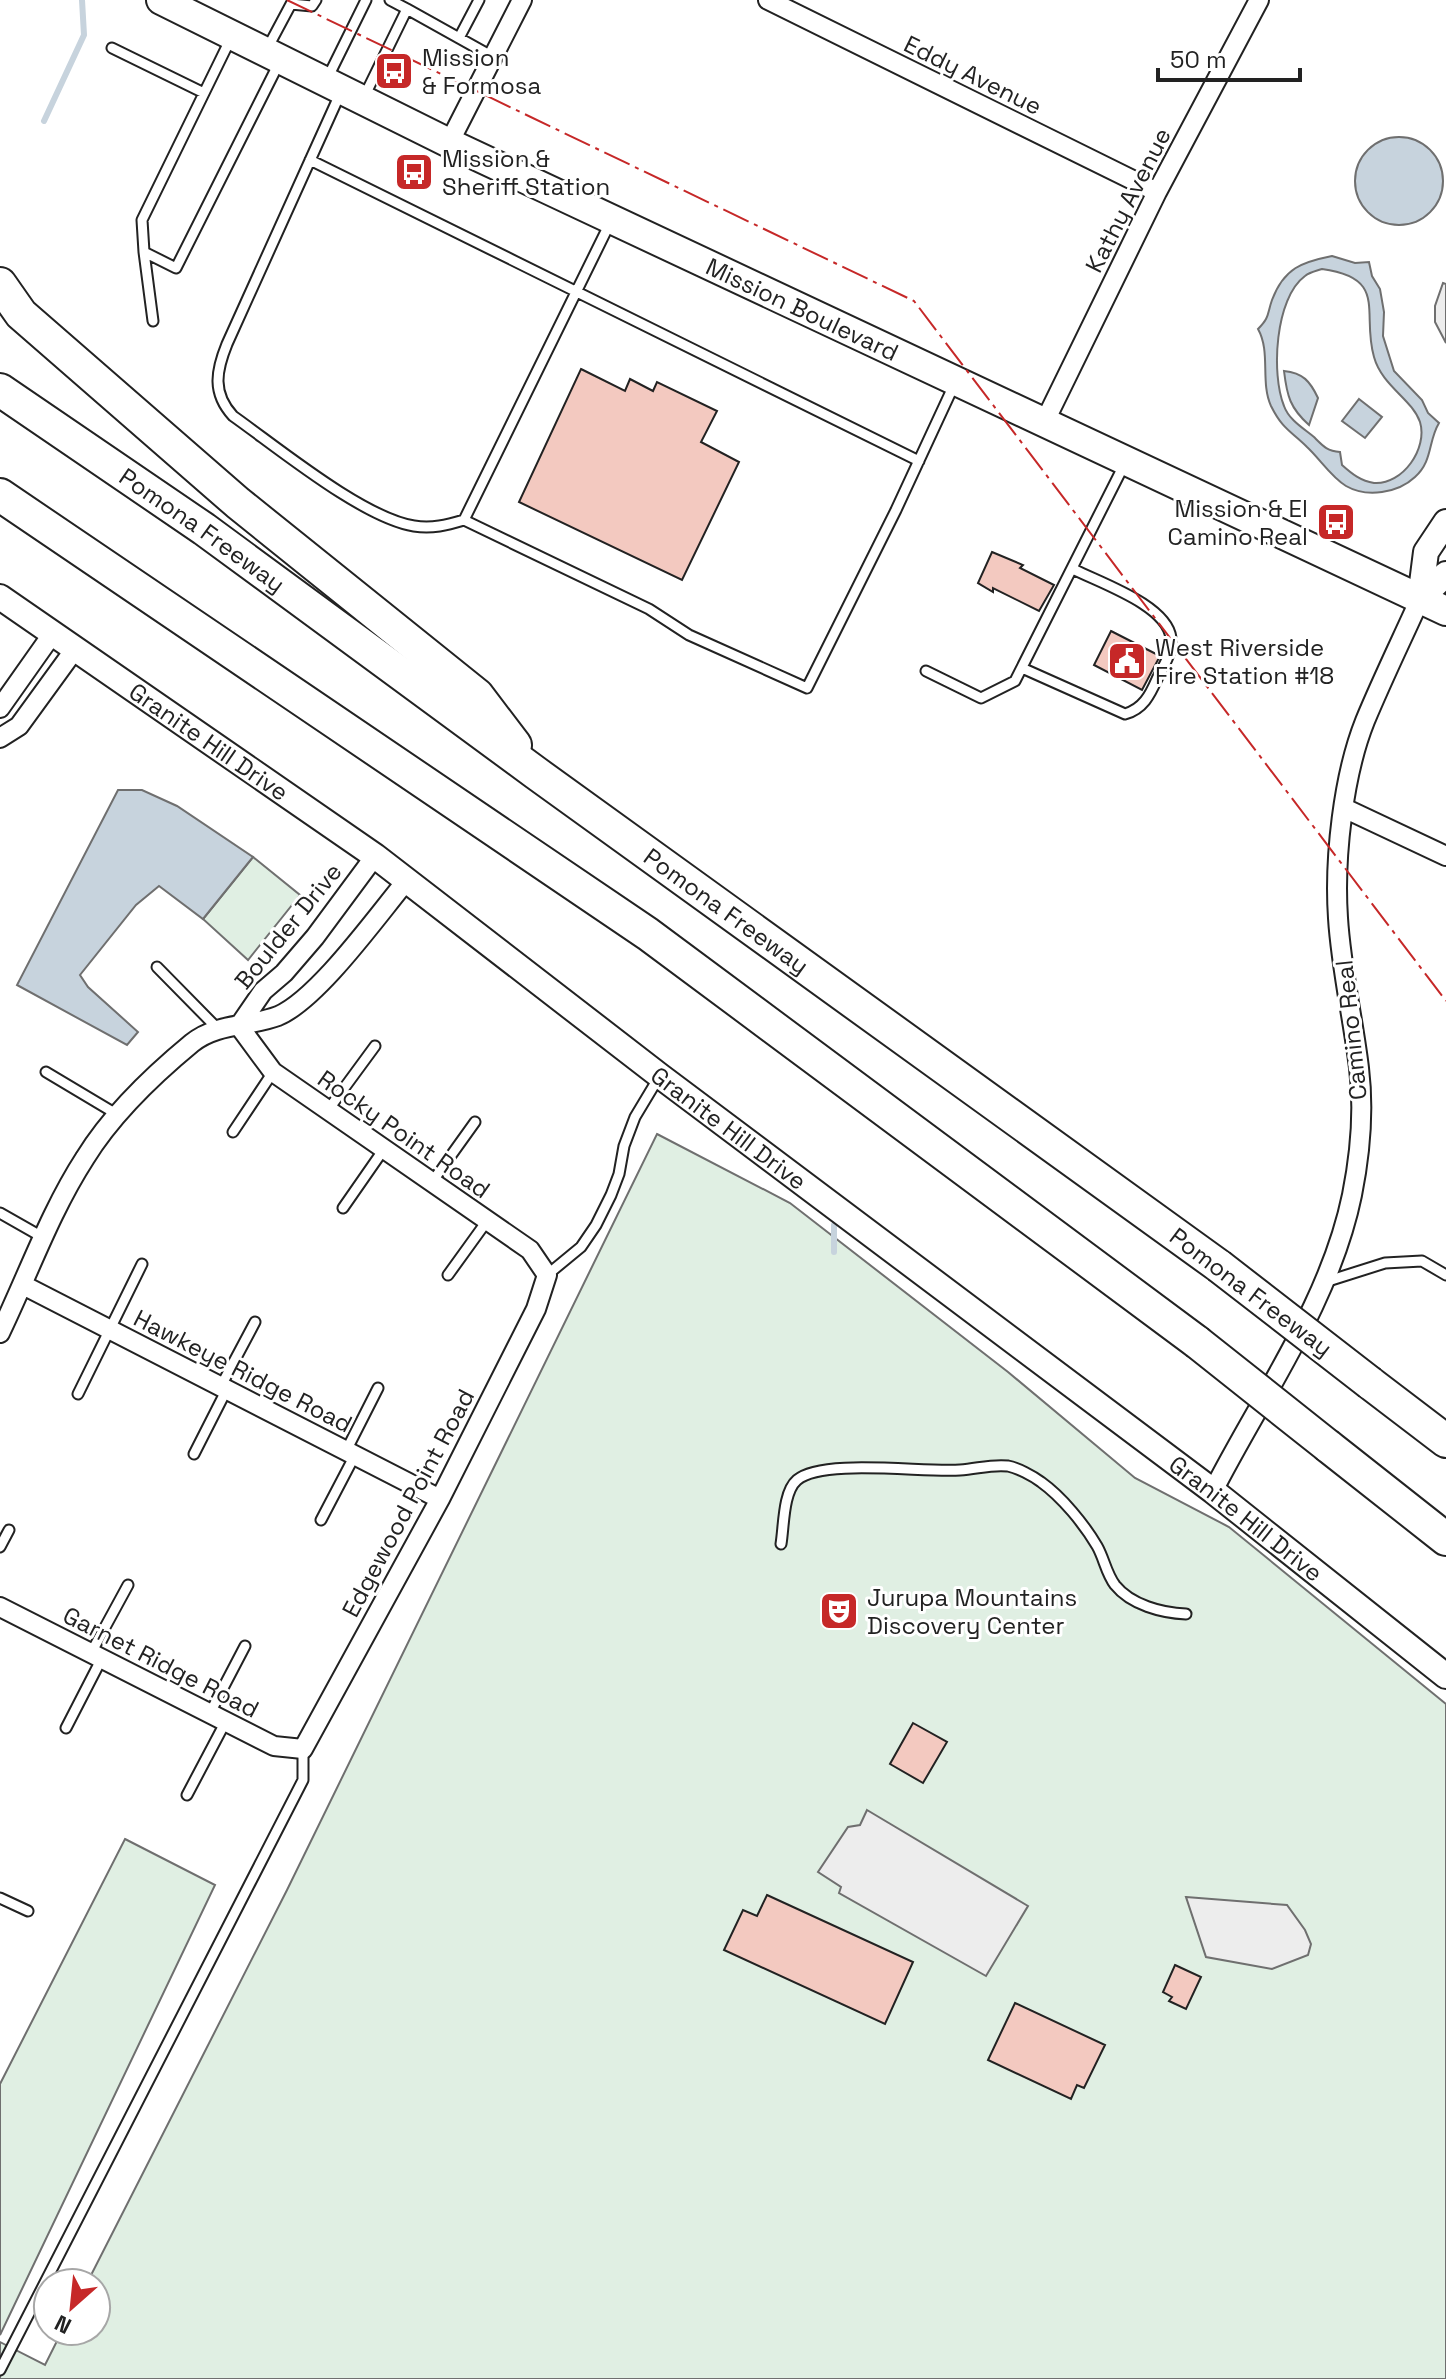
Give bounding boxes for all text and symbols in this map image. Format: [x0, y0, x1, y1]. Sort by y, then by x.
street label: Eddy Avenue [899, 28, 1047, 122]
scale bar [1158, 32, 1300, 82]
place label: Mission & Formosa [422, 42, 541, 101]
text: 50 m [1170, 44, 1227, 75]
bus stop icon: Mission & Formosa [373, 50, 415, 92]
street label: Kathy Avenue [1078, 122, 1178, 278]
place label: Mission & Sheriff Station [442, 143, 610, 202]
bus stop icon: Mission & Sheriff Station [393, 151, 435, 193]
street label: Mission Boulevard [701, 250, 904, 367]
street label: Pomona Freeway [114, 460, 292, 599]
place label: Mission & El Camino Real [1168, 493, 1308, 552]
bus stop icon: Mission & El Camino Real [1315, 501, 1357, 543]
place label: West Riverside Fire Station #18 [1155, 632, 1334, 691]
public building icon: West Riverside Fire Station #18 [1106, 640, 1148, 682]
street label: Granite Hill Drive [123, 675, 295, 807]
street label: Pomona Freeway [638, 841, 815, 981]
street label: Boulder Drive [228, 857, 348, 995]
street label: Camino Real [1328, 959, 1374, 1101]
street label: Granite Hill Drive [645, 1059, 813, 1196]
street label: Rocky Point Road [312, 1063, 496, 1205]
street label: Pomona Freeway [1163, 1221, 1339, 1363]
street label: Hawkeye Ridge Road [128, 1302, 358, 1440]
street label: Edgewood Point Road [335, 1384, 481, 1622]
street label: Granite Hill Drive [1163, 1448, 1329, 1588]
place label: Jurupa Mountains Discovery Center [867, 1582, 1077, 1641]
theatre icon: Jurupa Mountains Discovery Center [818, 1590, 860, 1632]
street label: Garnet Ridge Road [58, 1599, 264, 1725]
north arrow [32, 2267, 112, 2347]
text: N [50, 2309, 76, 2341]

